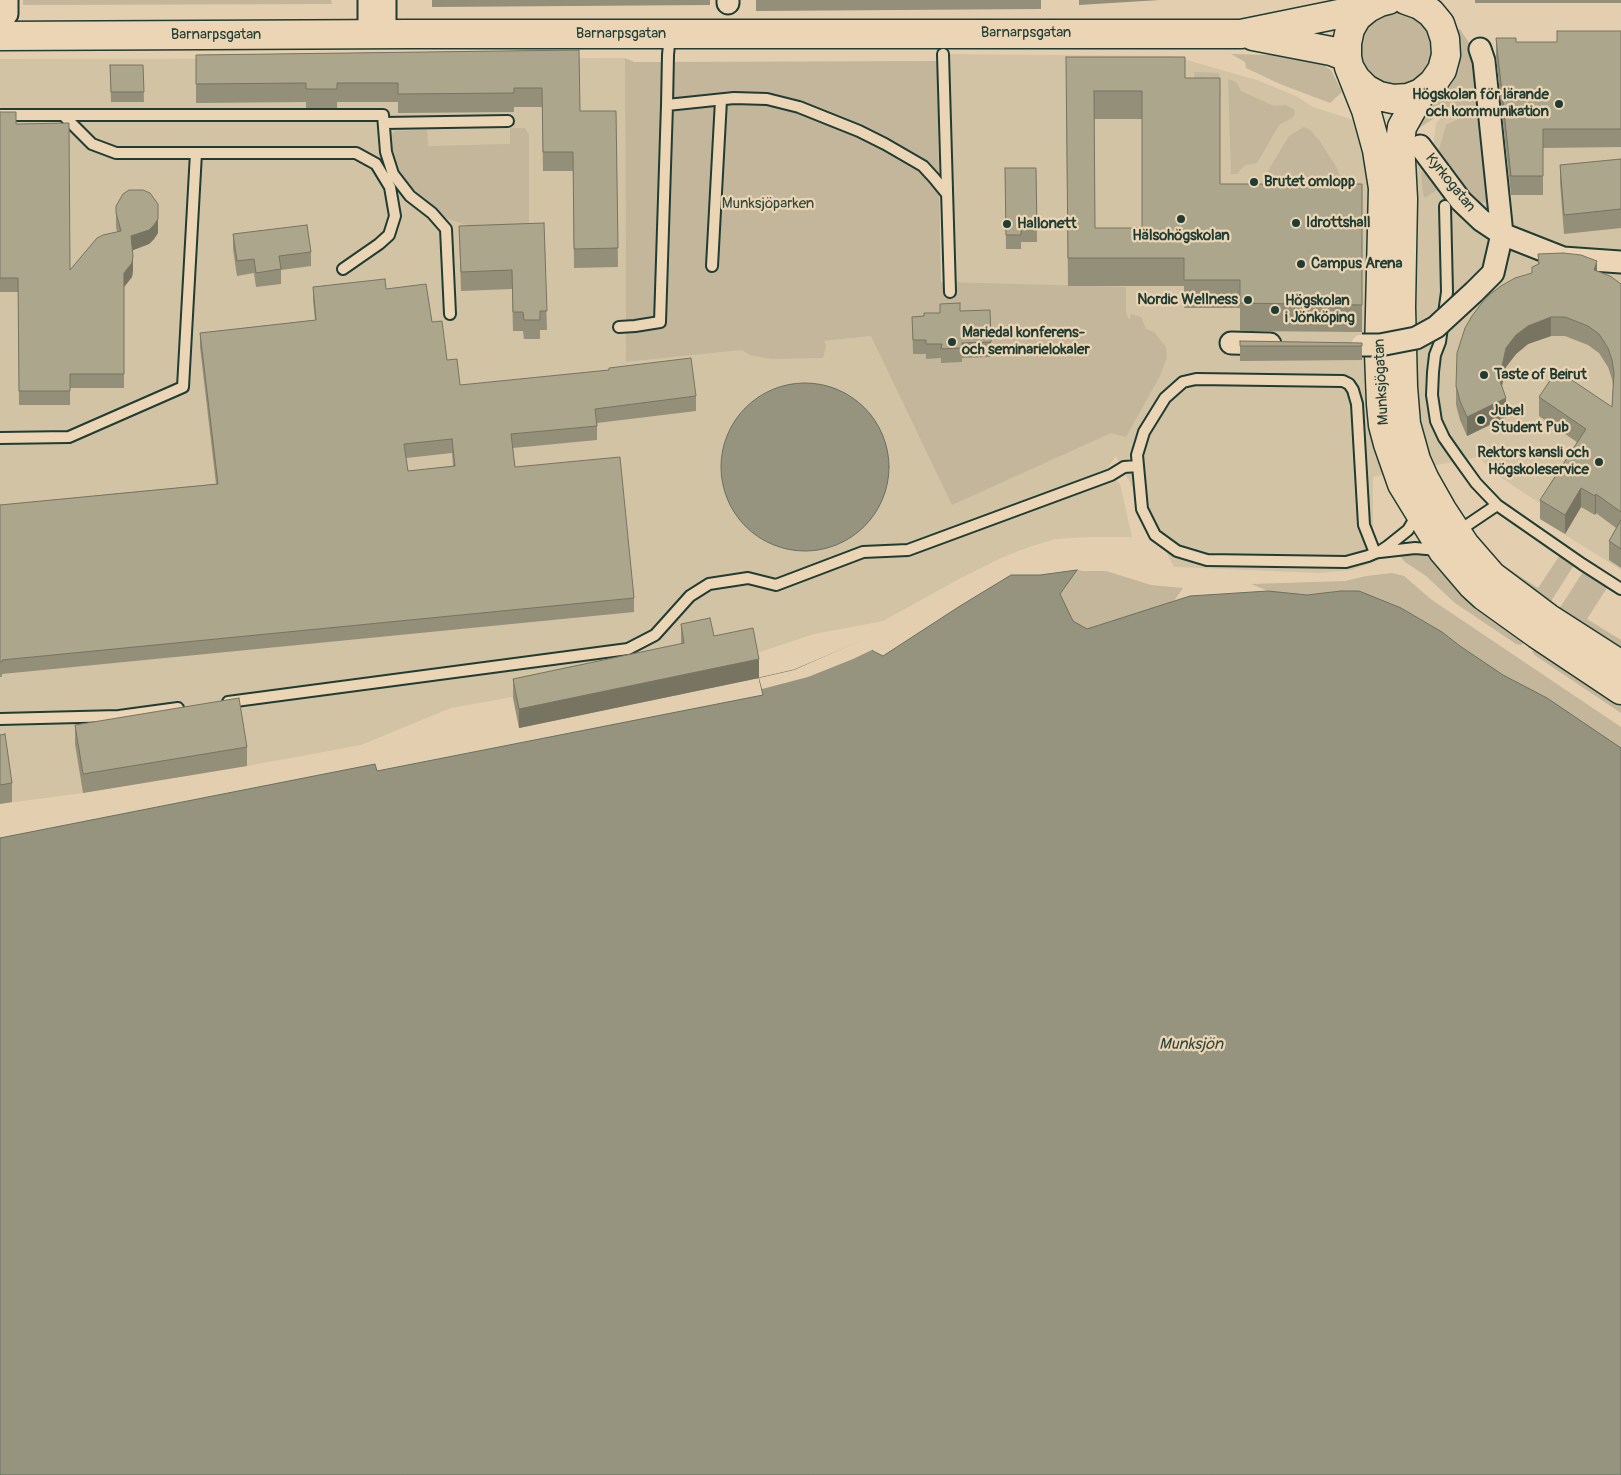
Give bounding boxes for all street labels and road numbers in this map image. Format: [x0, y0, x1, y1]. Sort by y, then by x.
street label: Barnarpsgatan [981, 24, 1071, 42]
street label: Barnarpsgatan [576, 25, 666, 43]
street label: Barnarpsgatan [171, 26, 261, 44]
street label: Kyrkogatan [1421, 150, 1479, 216]
street label: Munksjögatan [1371, 338, 1393, 426]

